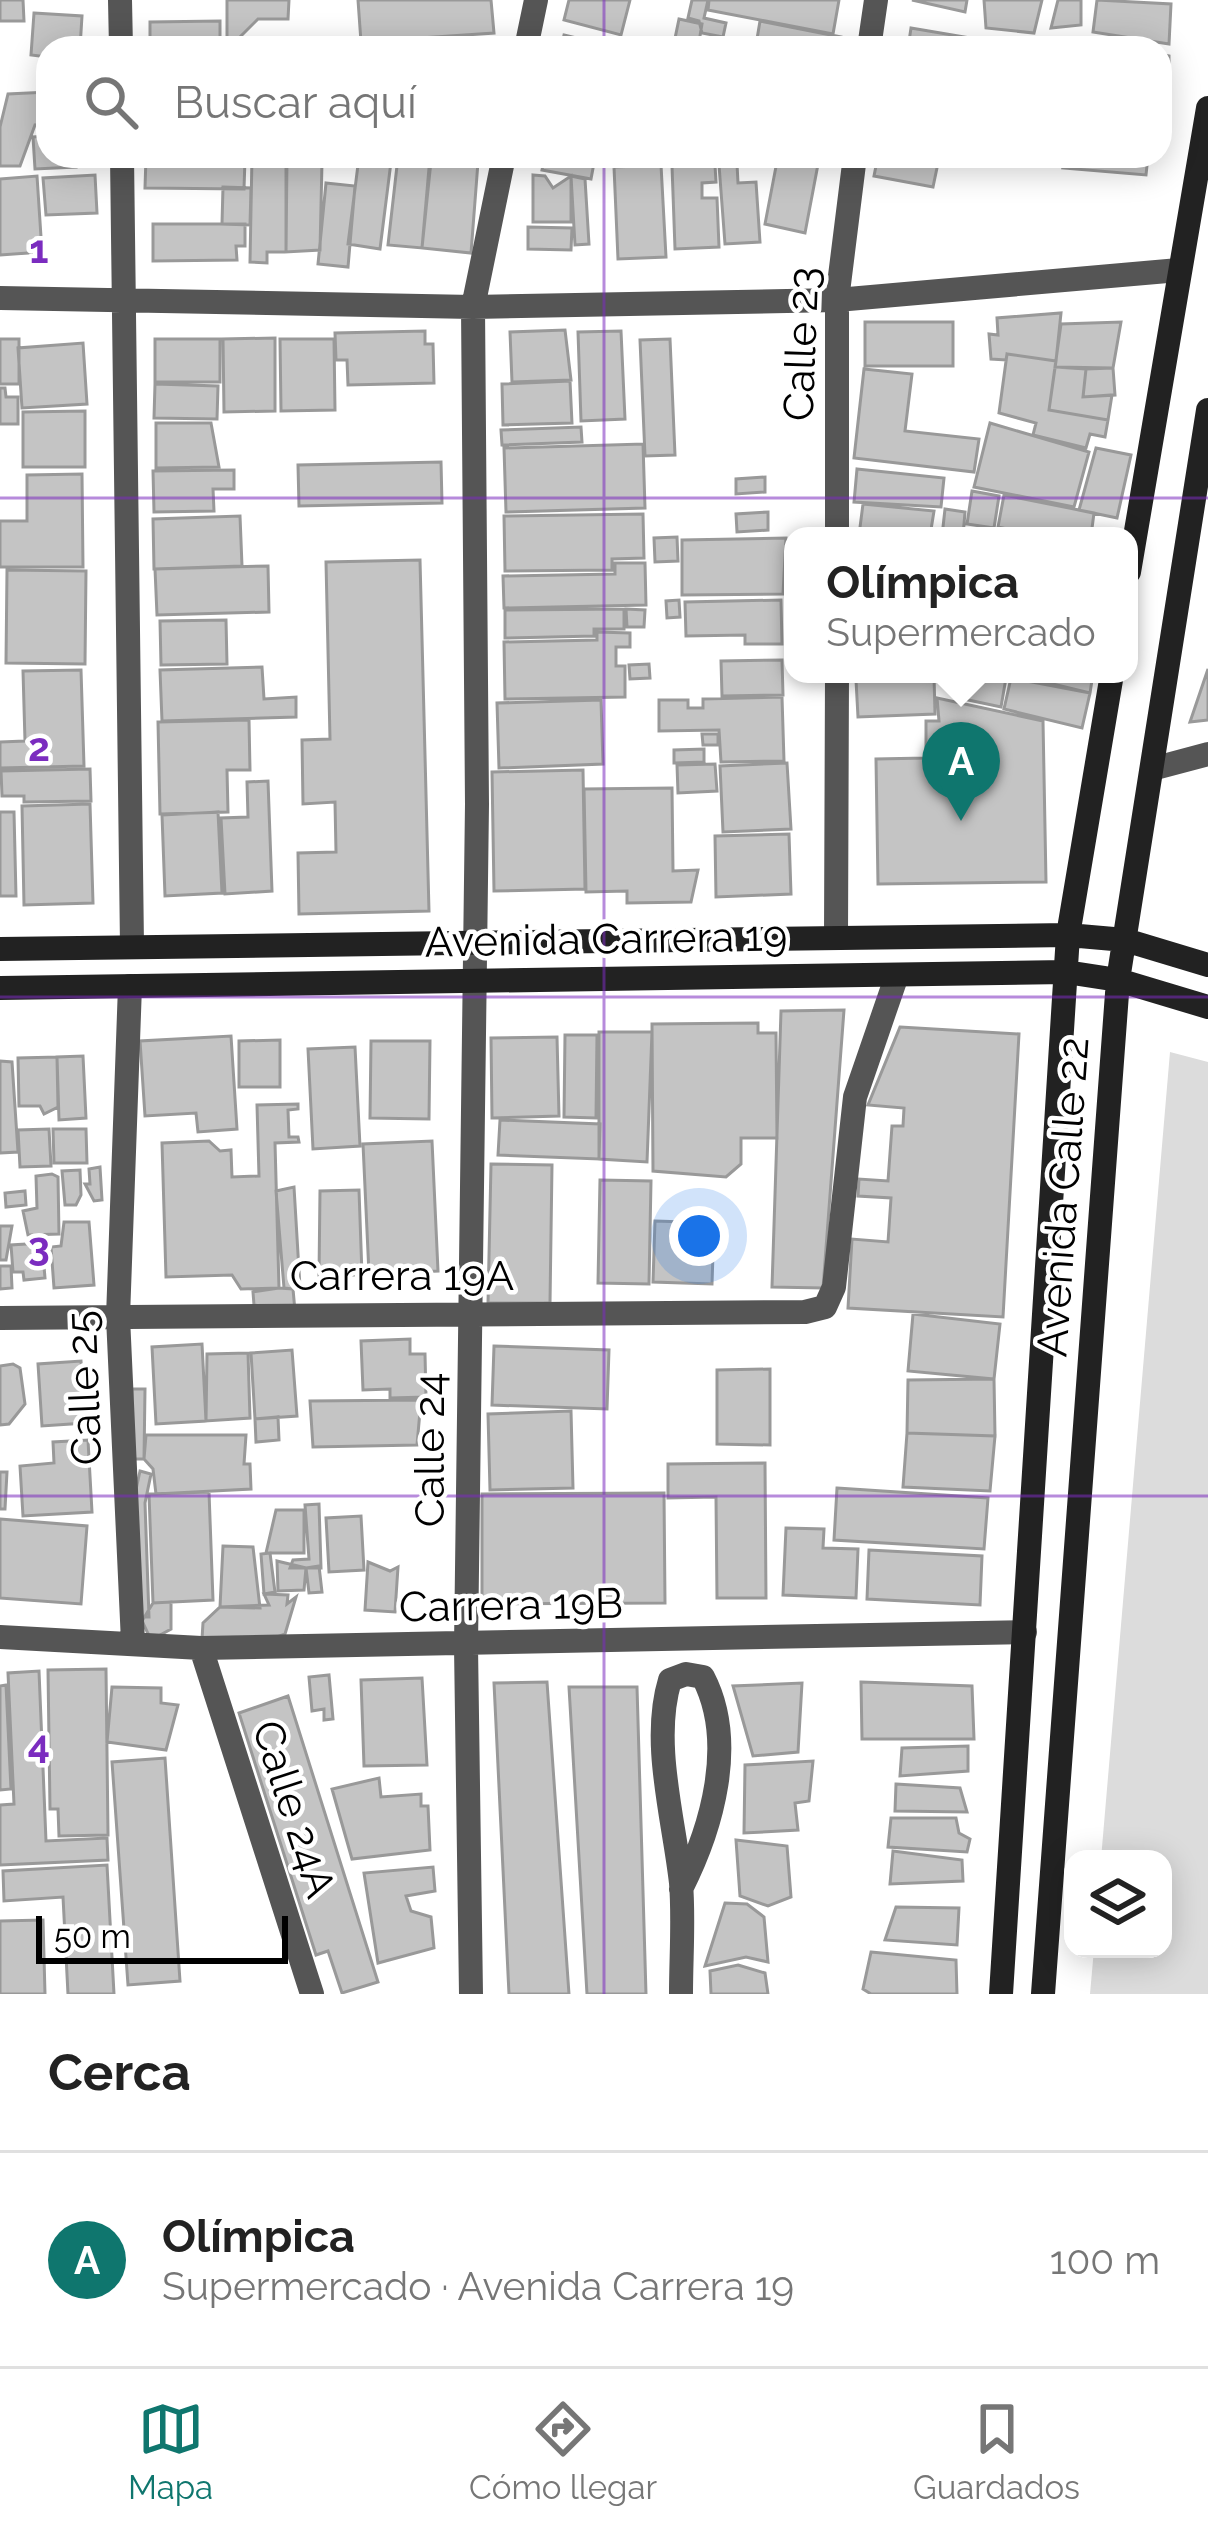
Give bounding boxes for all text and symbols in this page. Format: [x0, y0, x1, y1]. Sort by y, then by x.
search box [36, 36, 1172, 168]
icon: search [78, 69, 144, 135]
text: Buscar aquí [174, 76, 417, 129]
text: 1 [29, 226, 49, 272]
street label: Calle 23 [774, 266, 828, 422]
popup [784, 527, 1138, 683]
text: Olímpica [826, 556, 1019, 609]
text: Supermercado [826, 609, 1096, 655]
pin: A [922, 722, 1000, 821]
text: 2 [28, 724, 50, 770]
street label: Avenida Carrera 19 [424, 911, 788, 967]
street label: Avenida Calle 22 [1027, 1036, 1099, 1358]
your location [669, 1206, 729, 1266]
text: 3 [28, 1223, 50, 1269]
street label: Carrera 19A [290, 1251, 514, 1300]
street label: Calle 25 [57, 1310, 111, 1466]
street label: Calle 24 [405, 1373, 454, 1527]
street label: Carrera 19B [399, 1579, 623, 1631]
street label: Calle 24A [242, 1714, 346, 1904]
text: 4 [28, 1721, 50, 1767]
map controls [1064, 1850, 1172, 1958]
button: layers [1064, 1850, 1172, 1958]
scale bar [36, 1910, 288, 1963]
text: 50 m [54, 1917, 131, 1956]
text: Cerca [48, 2042, 191, 2102]
text: Olímpica [162, 2210, 355, 2263]
text: A [74, 2237, 100, 2283]
text: 100 m [1050, 2237, 1160, 2283]
text: Supermercado · Avenida Carrera 19 [162, 2263, 794, 2309]
tab: Mapa [128, 2396, 213, 2507]
tab: Cómo llegar [469, 2396, 657, 2507]
tab: Guardados [913, 2396, 1080, 2507]

